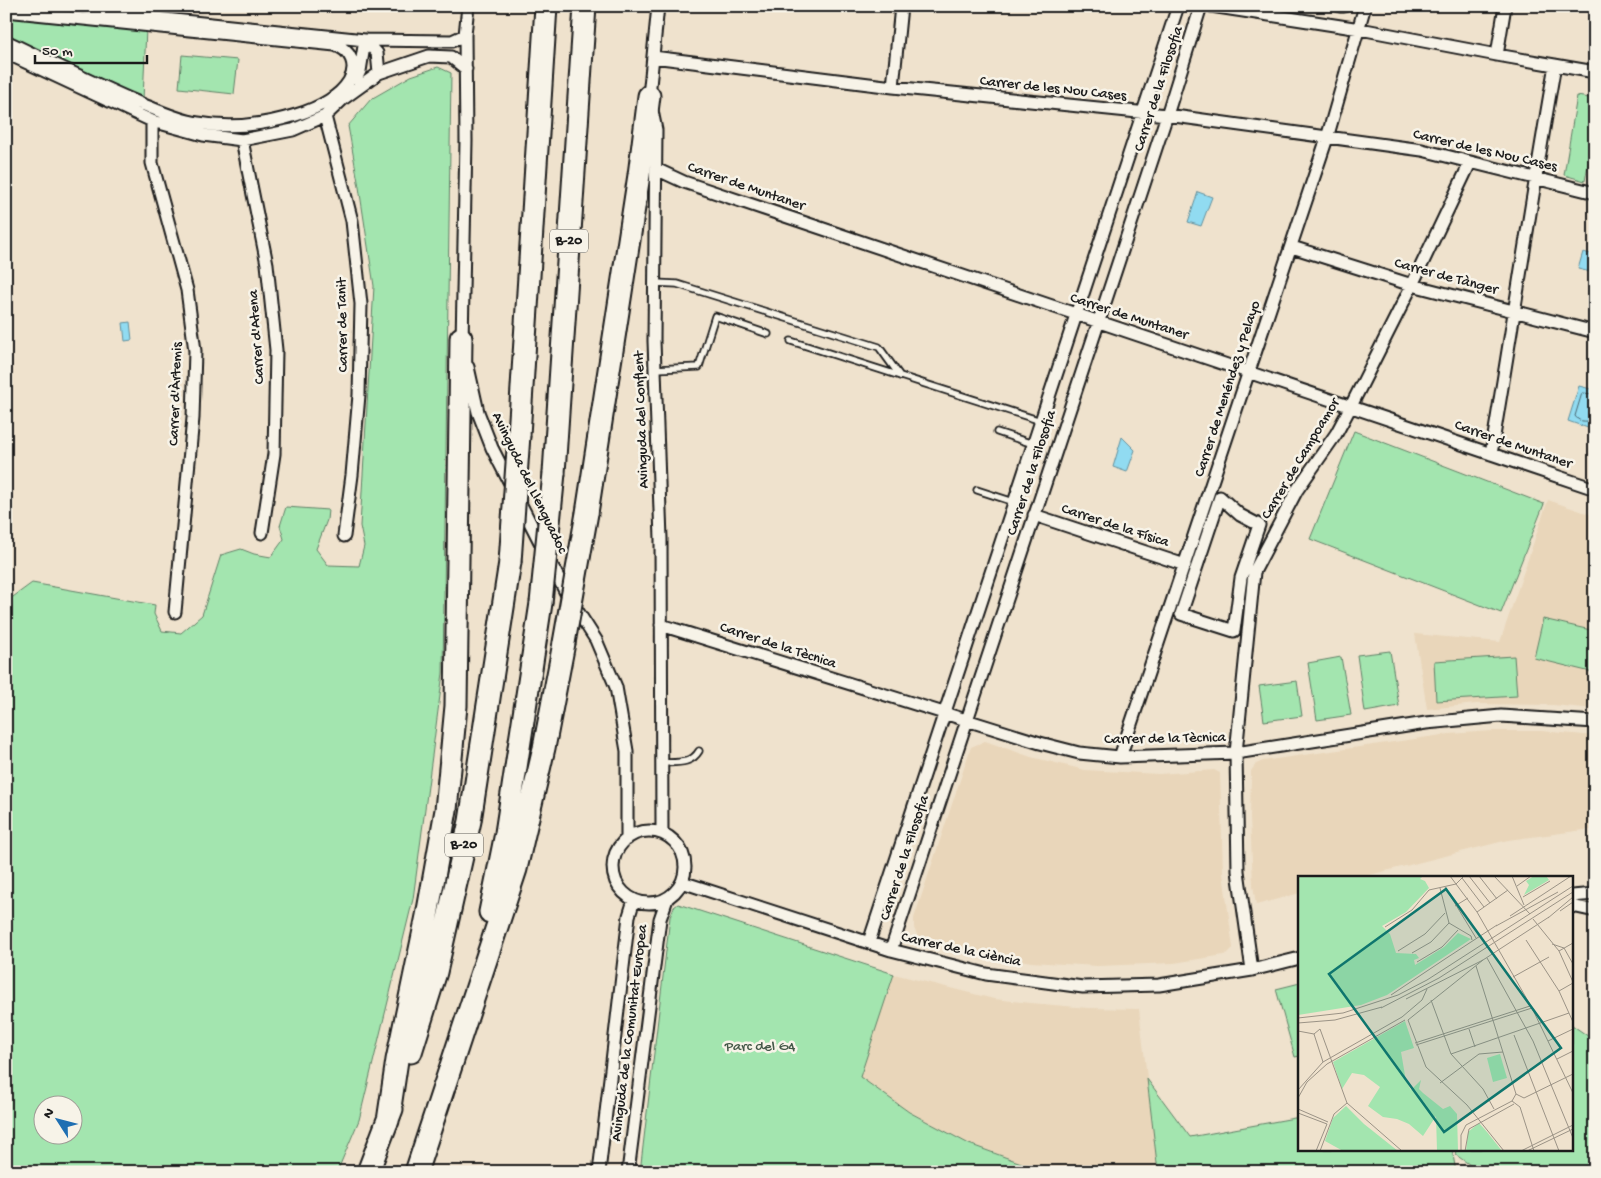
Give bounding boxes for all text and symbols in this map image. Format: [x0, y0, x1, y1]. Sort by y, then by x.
street label: Carrer de la Filosofia [1130, 24, 1188, 154]
scale bar [35, 32, 148, 64]
text: 50 m [42, 43, 73, 61]
street label: Carrer de les Nou Cases [979, 72, 1128, 106]
street label: Carrer de les Nou Cases [1411, 126, 1559, 176]
street label: Carrer de Muntaner [685, 158, 809, 216]
road number: B-20 [550, 230, 588, 252]
street label: Carrer de Tànger [1392, 255, 1501, 300]
street label: Carrer de Tanit [333, 276, 353, 372]
street label: Carrer d'Atena [245, 289, 269, 385]
street label: Carrer de Muntaner [1068, 289, 1192, 345]
street label: Carrer de Menéndez y Pelayo [1191, 298, 1265, 479]
street label: Carrer d'Àrtemis [165, 341, 187, 446]
street label: Avinguda del Conflent [631, 349, 653, 489]
street label: Carrer de Campoamor [1258, 394, 1345, 523]
street label: Carrer de la Filosofia [1003, 408, 1061, 538]
street label: Avinguda del Llenguadoc [487, 410, 571, 557]
street label: Carrer de Muntaner [1452, 416, 1576, 474]
street label: Carrer de la Física [1059, 500, 1172, 552]
street label: Carrer de la Tècnica [718, 619, 839, 674]
street label: Carrer de la Tècnica [1104, 729, 1226, 749]
street label: Carrer de la Filosofia [876, 793, 934, 923]
road number: B-20 [445, 834, 483, 856]
inset map [1298, 876, 1574, 1150]
street label: Avinguda de la Comunitat Europea [608, 923, 652, 1142]
street label: Carrer de la Ciència [900, 929, 1023, 972]
park label: Parc del G4 [724, 1038, 795, 1056]
north arrow [32, 1096, 82, 1146]
text: N [40, 1105, 59, 1123]

